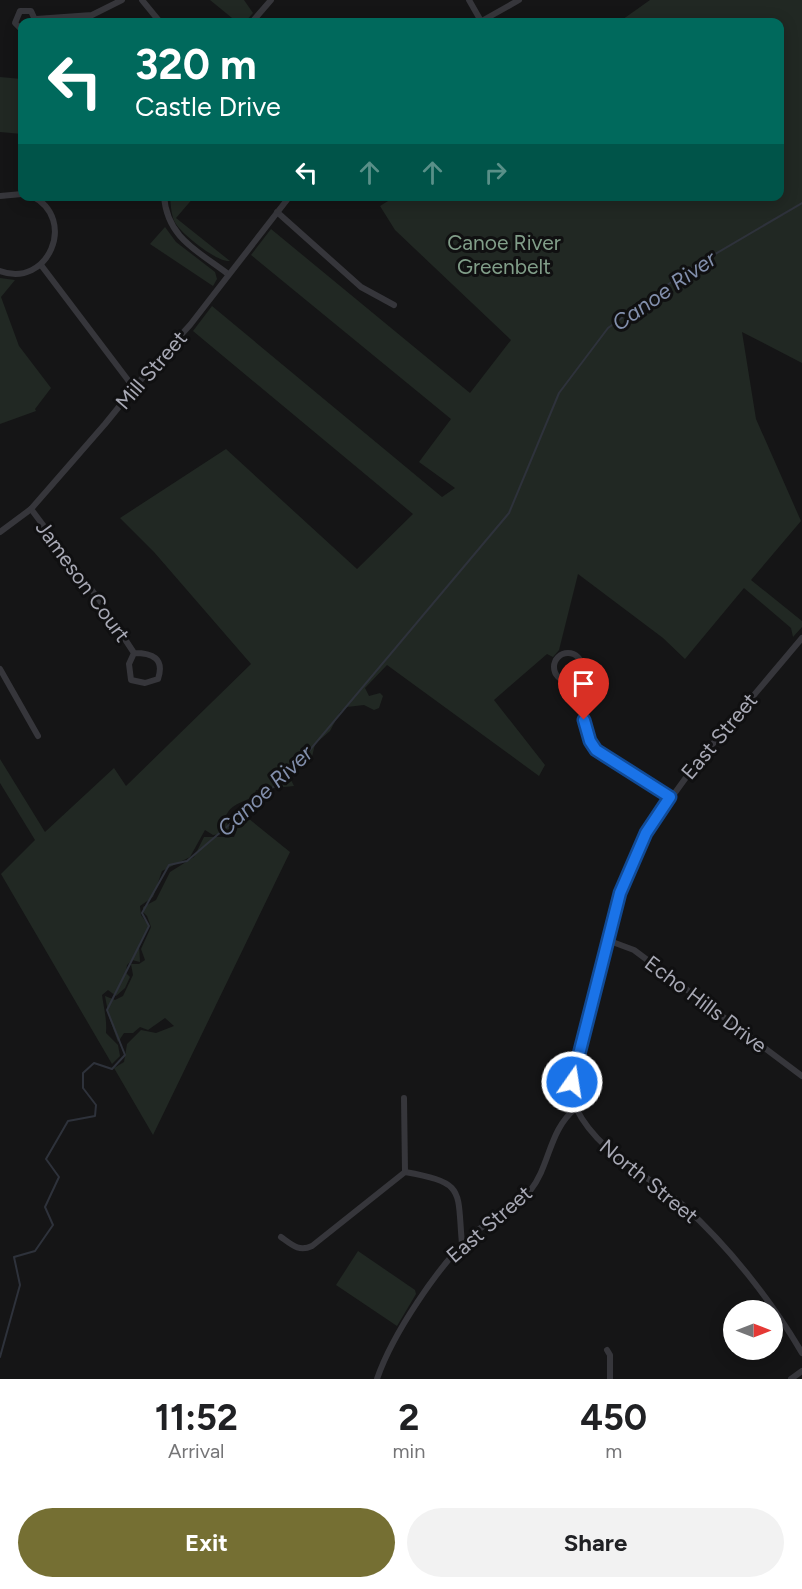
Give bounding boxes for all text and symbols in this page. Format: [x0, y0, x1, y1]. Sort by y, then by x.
text: 320 m [135, 39, 257, 90]
icon: left [36, 42, 114, 120]
text: Castle Drive [135, 90, 281, 123]
icon: left [290, 156, 323, 189]
icon: ahead [353, 156, 386, 189]
icon: ahead [416, 156, 449, 189]
icon: right [479, 156, 512, 189]
park label: Canoe River Greenbelt [447, 230, 561, 279]
water label: Canoe River [607, 244, 723, 337]
street label: Mill Street [110, 326, 192, 414]
street label: Jameson Court [31, 515, 135, 647]
pin [558, 658, 609, 720]
icon: arrive [567, 667, 600, 700]
street label: East Street [676, 688, 762, 784]
water label: Canoe River [212, 739, 320, 842]
street label: Echo Hills Drive [640, 950, 772, 1058]
position arrow [540, 1050, 604, 1114]
street label: North Street [595, 1134, 703, 1228]
street label: East Street [441, 1180, 537, 1268]
north arrow [723, 1300, 783, 1360]
map controls [723, 1300, 783, 1360]
text: 11:52 [155, 1396, 238, 1439]
text: 2 [399, 1396, 419, 1439]
text: 450 [580, 1396, 647, 1439]
text: Arrival [168, 1439, 225, 1463]
text: min [393, 1439, 425, 1463]
text: m [605, 1439, 622, 1463]
button: Exit [18, 1508, 395, 1577]
button: Share [407, 1508, 784, 1577]

